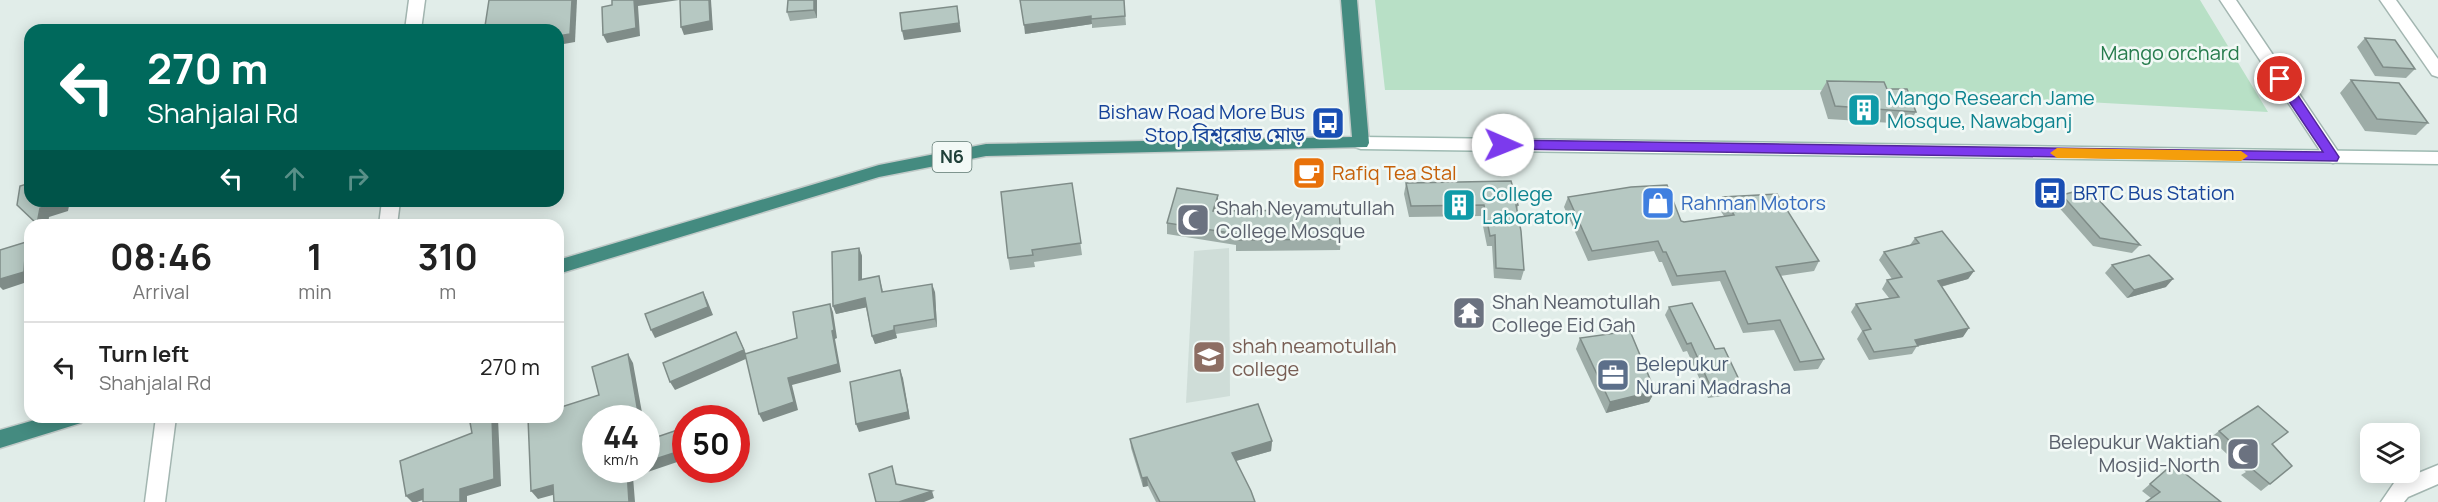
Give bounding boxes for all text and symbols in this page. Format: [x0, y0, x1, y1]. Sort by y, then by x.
text: 270 m [147, 39, 268, 97]
park label: Mango orchard [2100, 39, 2240, 66]
icon: left [48, 48, 126, 126]
pin [2254, 53, 2305, 104]
icon: arrive [2263, 62, 2296, 95]
place label: Mango Research Jame Mosque, Nawabganj [1887, 84, 2095, 134]
building icon: Mango Research Jame Mosque, Nawabganj [1846, 92, 1882, 128]
text: Shahjalal Rd [147, 94, 299, 131]
place label: Bishaw Road More Bus Stop বিশ্বরোড মোড় [1098, 98, 1306, 148]
bus stop icon: Bishaw Road More Bus Stop বিশ্বরোড মোড় [1310, 105, 1346, 141]
position arrow [1471, 113, 1535, 177]
road number: N6 [932, 142, 972, 172]
cafe icon: Rafiq Tea Stal [1291, 155, 1327, 191]
place label: Rafiq Tea Stal [1332, 159, 1457, 186]
icon: left [215, 162, 248, 195]
icon: ahead [278, 162, 311, 195]
icon: right [341, 162, 374, 195]
bus stop icon: BRTC Bus Station [2032, 175, 2068, 211]
place label: BRTC Bus Station [2073, 179, 2235, 206]
place label: College Laboratory [1482, 180, 1582, 230]
shop icon: Rahman Motors [1640, 185, 1676, 221]
building icon: College Laboratory [1441, 187, 1477, 223]
place label: Rahman Motors [1681, 189, 1826, 216]
place label: Shah Neyamutullah College Mosque [1216, 194, 1395, 244]
mosque icon: Shah Neyamutullah College Mosque [1175, 202, 1211, 238]
text: 08:46 [110, 232, 212, 281]
text: 1 [307, 232, 323, 281]
text: 310 [418, 232, 478, 281]
text: Arrival [133, 278, 190, 305]
text: min [298, 278, 332, 305]
text: m [439, 278, 456, 305]
place label: Shah Neamotullah College Eid Gah [1492, 288, 1660, 338]
temple icon: Shah Neamotullah College Eid Gah [1451, 295, 1487, 331]
place label: shah neamotullah college [1232, 332, 1397, 382]
text: Turn left [99, 339, 189, 369]
school or university icon: shah neamotullah college [1191, 339, 1227, 375]
place label: Belepukur Nurani Madrasha [1636, 350, 1791, 400]
icon: left [48, 351, 81, 384]
text: 270 m [480, 352, 540, 382]
office icon: Belepukur Nurani Madrasha [1595, 357, 1631, 393]
text: Shahjalal Rd [99, 369, 211, 396]
speed limit sign: 50 [672, 405, 750, 483]
text: 44 [603, 416, 639, 457]
map controls [2360, 423, 2420, 483]
button: layers [2360, 423, 2420, 483]
place label: Belepukur Waktiah Mosjid-North [2049, 428, 2220, 478]
mosque icon: Belepukur Waktiah Mosjid-North [2225, 436, 2261, 472]
text: km/h [604, 449, 638, 470]

